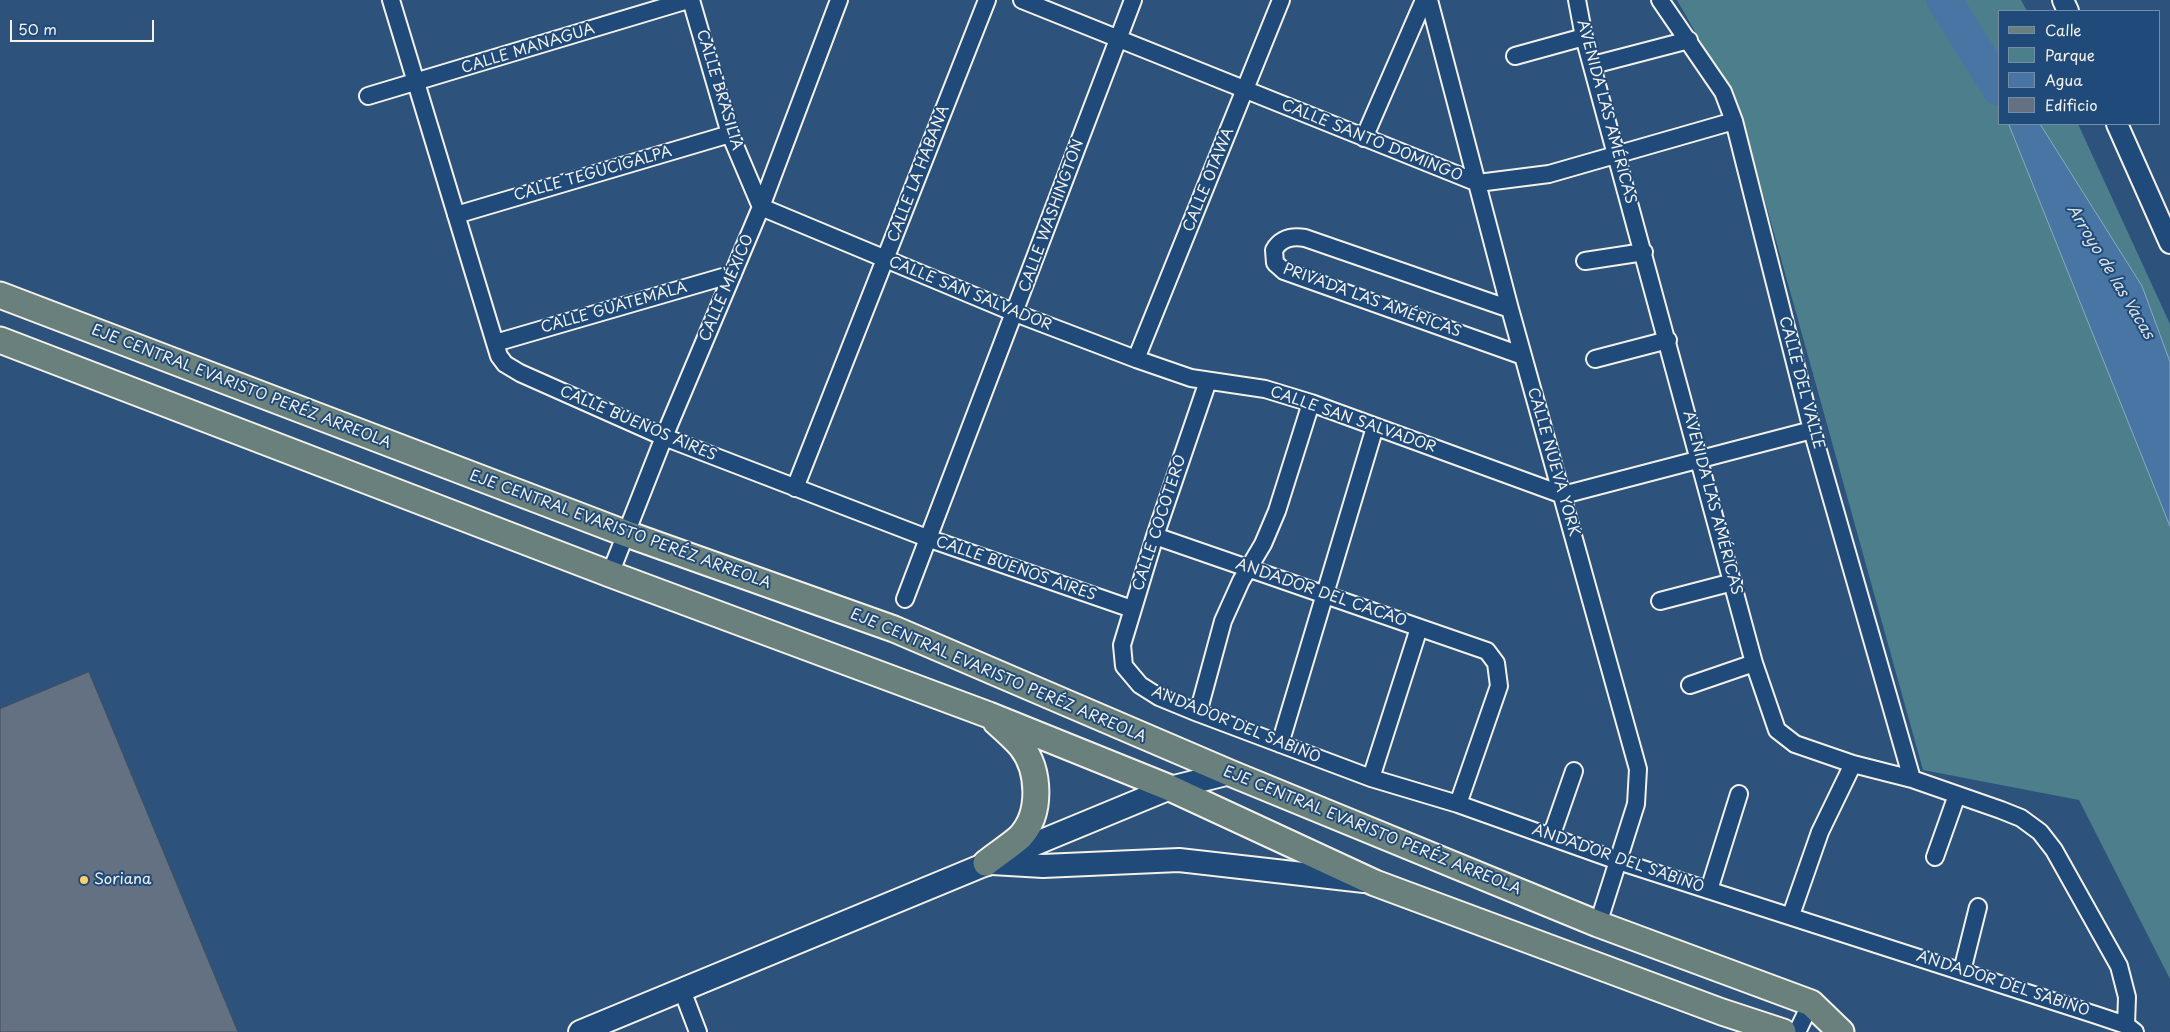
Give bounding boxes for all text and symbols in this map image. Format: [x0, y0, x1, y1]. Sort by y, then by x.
scale bar [12, 10, 156, 42]
legend [1998, 10, 2160, 125]
text: 50 m [18, 17, 57, 40]
street label: AVENIDA LAS AMÉRICAS [1573, 18, 1639, 206]
text: Calle [2045, 18, 2082, 41]
street label: CALLE MANAGUA [459, 20, 597, 78]
street label: CALLE BRASILIA [692, 28, 746, 152]
text: Parque [2045, 43, 2095, 66]
text: Agua [2045, 68, 2083, 91]
text: Edificio [2045, 93, 2098, 116]
street label: CALLE SANTO DOMINGO [1279, 96, 1465, 186]
street label: CALLE LA HABANA [885, 103, 953, 245]
street label: CALLE OTAWA [1180, 125, 1238, 235]
street label: CALLE WASHINGTON [1016, 137, 1088, 295]
street label: CALLE TEGUCIGALPA [512, 143, 674, 205]
water label: Arroyo de las Vacas [2062, 201, 2158, 343]
street label: CALLE MÉXICO [696, 232, 758, 344]
street label: CALLE SAN SALVADOR [886, 253, 1054, 335]
street label: PRIVADA LAS AMÉRICAS [1280, 260, 1464, 342]
street label: CALLE GUATEMALA [539, 279, 689, 337]
street label: CALLE DEL VALLE [1775, 315, 1827, 451]
street label: EJE CENTRAL EVARISTO PERÉZ ARREOLA [89, 321, 393, 453]
street label: CALLE BUENOS AIRES [557, 383, 719, 465]
street label: CALLE SAN SALVADOR [1268, 383, 1438, 457]
street label: CALLE NUEVA YORK [1523, 386, 1583, 538]
street label: AVENIDA LAS AMÉRICAS [1679, 409, 1745, 597]
street label: CALLE COCOTERO [1130, 453, 1190, 593]
street label: EJE CENTRAL EVARISTO PERÉZ ARREOLA [467, 467, 773, 593]
street label: CALLE BUENOS AIRES [933, 533, 1099, 605]
street label: ANDADOR DEL CACAO [1233, 555, 1409, 631]
street label: EJE CENTRAL EVARISTO PERÉZ ARREOLA [847, 605, 1149, 747]
street label: ANDADOR DEL SABINO [1149, 683, 1323, 767]
street label: EJE CENTRAL EVARISTO PERÉZ ARREOLA [1221, 763, 1523, 899]
street label: ANDADOR DEL SABINO [1530, 821, 1706, 897]
place label: Soriana [94, 871, 151, 889]
marker: Soriana [78, 874, 90, 886]
street label: ANDADOR DEL SABINO [1914, 948, 2092, 1020]

